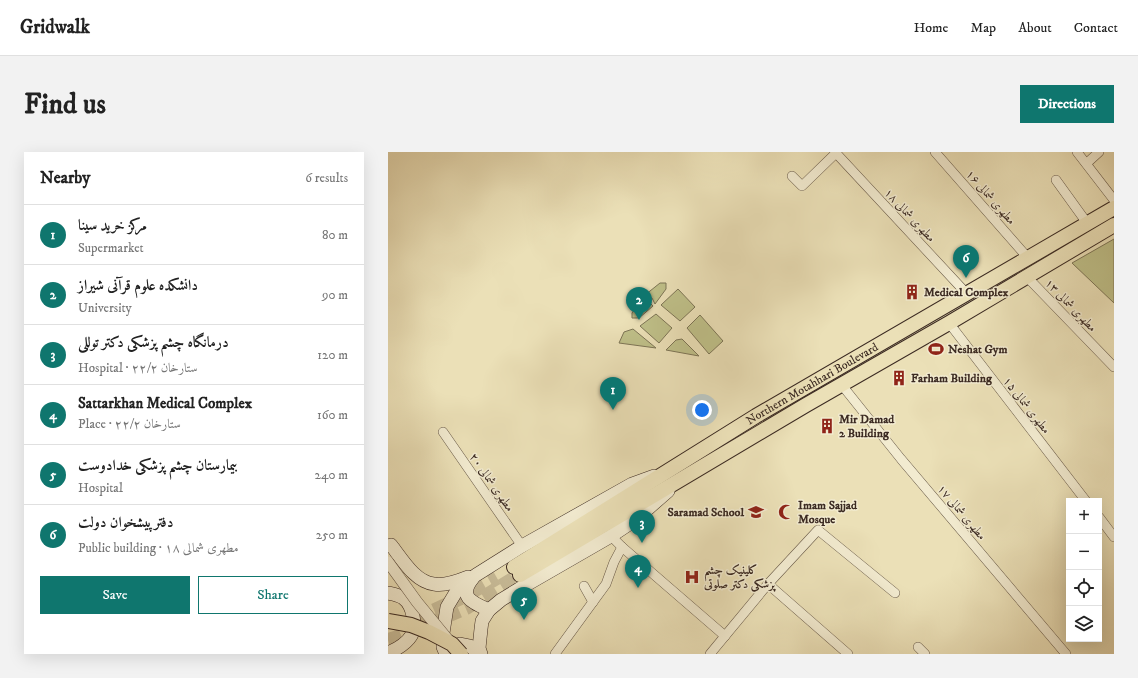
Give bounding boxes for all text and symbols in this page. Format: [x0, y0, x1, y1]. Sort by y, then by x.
text: Gridwalk [20, 16, 90, 39]
text: Home [914, 19, 948, 37]
text: Map [970, 19, 996, 37]
text: About [1018, 19, 1052, 37]
text: Contact [1074, 19, 1118, 37]
button: Directions [1020, 85, 1114, 123]
text: Find us [24, 87, 106, 122]
text: Nearby [40, 167, 90, 189]
street label: ۱۶ مطهری شمالی [963, 167, 1019, 228]
text: 6 results [305, 170, 348, 186]
street label: ۱۸ مطهری شمالی [881, 185, 938, 245]
text: مرکز خرید سینا [78, 216, 147, 235]
text: 1 [51, 227, 55, 243]
text: 80 m [322, 227, 348, 243]
text: Supermarket [78, 240, 144, 256]
pin: 6 [953, 245, 979, 278]
text: دانشکده علوم قرآنی شیراز [78, 276, 198, 295]
street label: ۱۳ مطهری شمالی [1042, 276, 1100, 335]
building icon: Medical Complex [903, 283, 921, 301]
place label: Medical Complex [924, 285, 1009, 300]
text: 2 [50, 287, 56, 303]
text: 90 m [322, 287, 348, 303]
pin: 2 [626, 287, 652, 320]
text: University [78, 300, 132, 316]
text: درمانگاه چشم پزشكی دكتر توللی [78, 333, 229, 352]
street label: Northern Motahhari Boulevard [743, 340, 881, 428]
sports icon: Neshat Gym [927, 340, 945, 358]
place label: Neshat Gym [948, 342, 1008, 357]
text: 3 [51, 347, 55, 363]
text: 120 m [317, 347, 348, 363]
text: Hospital · ۲۲/۲ ستارخان [78, 360, 198, 376]
building icon: Farham Building [890, 369, 908, 387]
place label: Farham Building [911, 371, 993, 386]
street label: ۱۵ مطهری شمالی [1000, 374, 1054, 437]
pin: 1 [600, 377, 626, 410]
text: Sattarkhan Medical Complex [78, 394, 252, 413]
your location [692, 400, 712, 420]
text: 4 [49, 407, 57, 423]
text: 160 m [317, 407, 348, 423]
place label: Mir Damad 2 Building [839, 412, 895, 441]
text: Place · ۲۲/۲ ستارخان [78, 416, 181, 432]
building icon: Mir Damad 2 Building [818, 417, 836, 435]
street label: ۲۰ مطهری شمالی [466, 450, 517, 515]
text: بیمارستان چشم پزشکی خدادوست [78, 456, 237, 475]
text: 5 [50, 467, 56, 483]
text: 240 m [315, 467, 348, 483]
text: Hospital [78, 480, 123, 496]
street label: ۱۷ مطهری شمالی [934, 481, 989, 543]
place label: Imam Sajjad Mosque [798, 498, 858, 527]
map controls [1066, 498, 1102, 642]
button: + [1066, 498, 1102, 534]
school or university icon: Saramad School [747, 503, 765, 521]
mosque icon: Imam Sajjad Mosque [777, 503, 795, 521]
place label: Saramad School [667, 505, 744, 520]
pin: 3 [629, 510, 655, 543]
text: دفترپیشخوان دولت [78, 513, 174, 532]
text: 6 [50, 527, 56, 543]
text: 250 m [316, 527, 348, 543]
button: − [1066, 534, 1102, 570]
text: Public building · ۱۸ مطهری شمالی [78, 540, 239, 556]
pin: 4 [625, 555, 651, 588]
place label: کلینیک چشم پزشکی دکتر صلوتی [703, 563, 777, 592]
hospital icon: کلینیک چشم پزشکی دکتر صلوتی [683, 568, 701, 586]
button: locate [1066, 570, 1102, 606]
button: Save [40, 576, 190, 614]
button: Share [198, 576, 348, 614]
pin: 5 [511, 587, 537, 620]
button: layers [1066, 606, 1102, 642]

